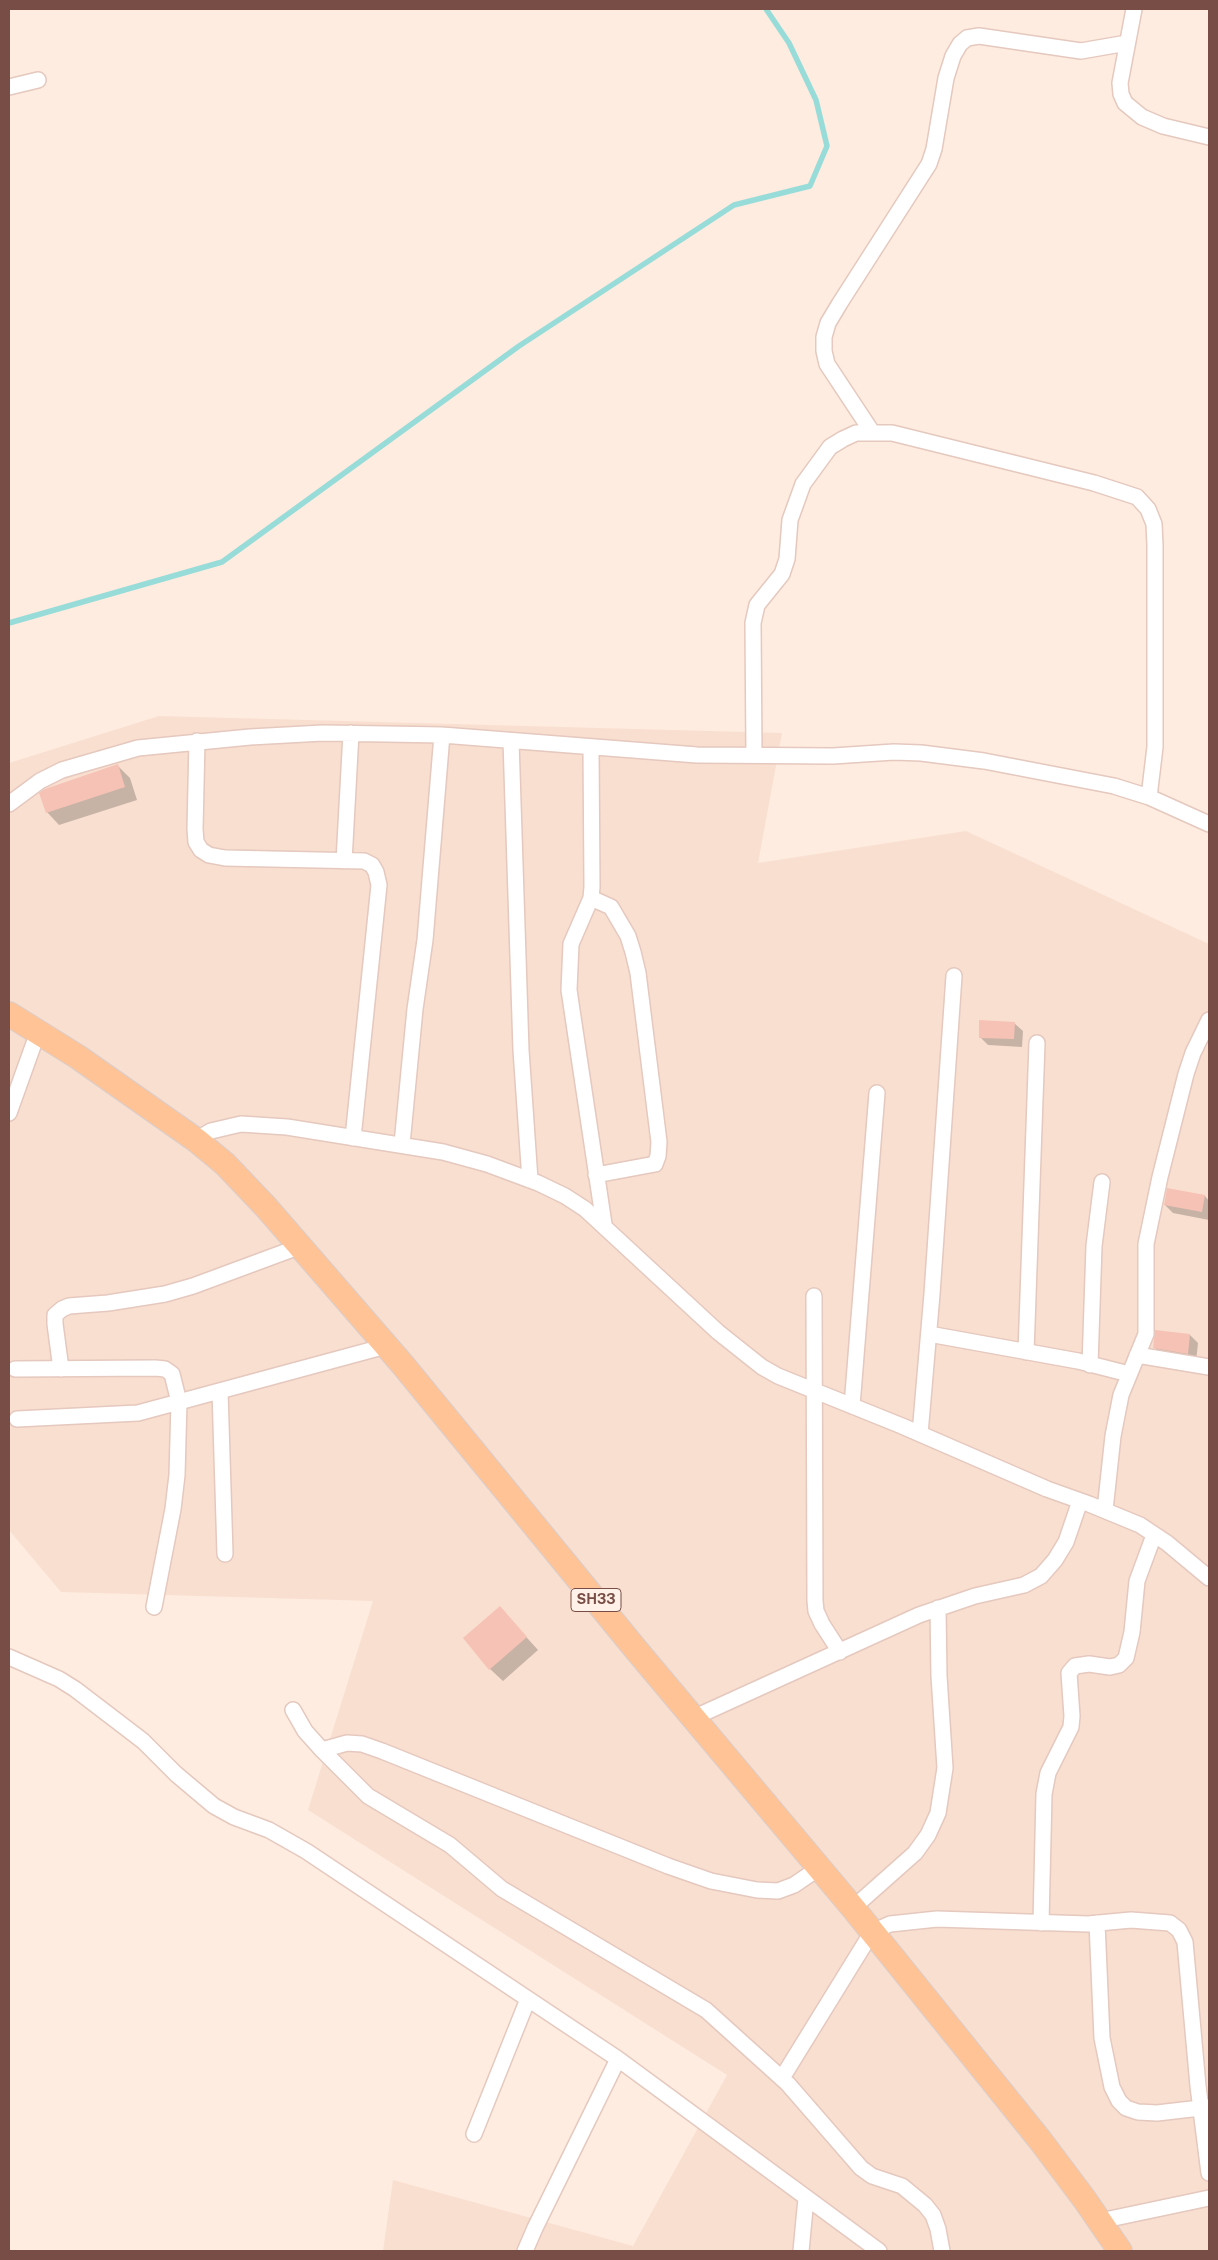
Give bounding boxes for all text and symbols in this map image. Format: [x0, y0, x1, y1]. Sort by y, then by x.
road number: SH33 [571, 1588, 621, 1612]

